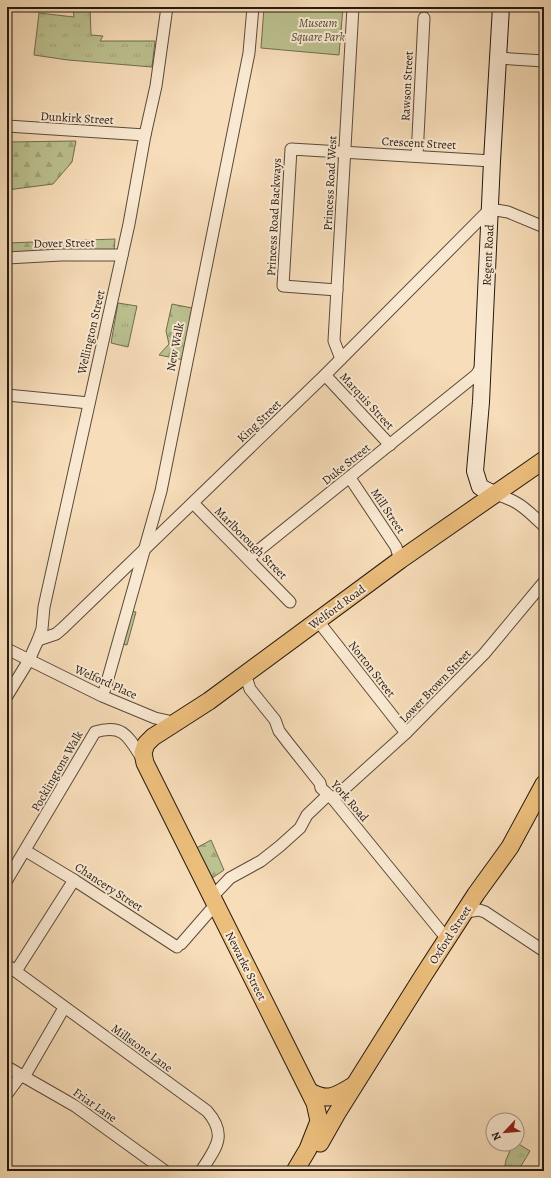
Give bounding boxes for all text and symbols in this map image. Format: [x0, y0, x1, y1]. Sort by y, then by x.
park label: Museum Square Park [291, 15, 346, 45]
street label: Rawson Street [397, 51, 417, 121]
street label: Dunkirk Street [40, 108, 114, 128]
street label: Crescent Street [381, 133, 457, 153]
street label: Princess Road West [320, 135, 340, 231]
street label: Princess Road Backways [263, 157, 285, 277]
street label: Regent Road [478, 223, 498, 286]
street label: Dover Street [33, 234, 95, 252]
street label: Wellington Street [73, 288, 108, 377]
street label: New Walk [162, 321, 188, 373]
street label: Marquis Street [336, 369, 398, 433]
street label: King Street [234, 396, 285, 446]
street label: Duke Street [318, 440, 374, 488]
street label: Mill Street [367, 485, 409, 537]
street label: Marlborough Street [211, 503, 291, 583]
street label: Welford Road [305, 581, 369, 634]
street label: Norton Street [345, 638, 399, 700]
street label: Lower Brown Street [396, 646, 474, 726]
street label: Welford Place [71, 661, 140, 703]
street label: Pocklingtons Walk [27, 728, 87, 814]
street label: York Road [327, 776, 373, 825]
street label: Chancery Street [72, 859, 146, 915]
street label: Oxford Street [425, 903, 475, 967]
street label: Newarke Street [222, 929, 270, 1003]
street label: Millstone Lane [108, 1020, 176, 1076]
street label: Friar Lane [70, 1084, 120, 1126]
north arrow [485, 1112, 525, 1152]
text: N [488, 1129, 505, 1143]

